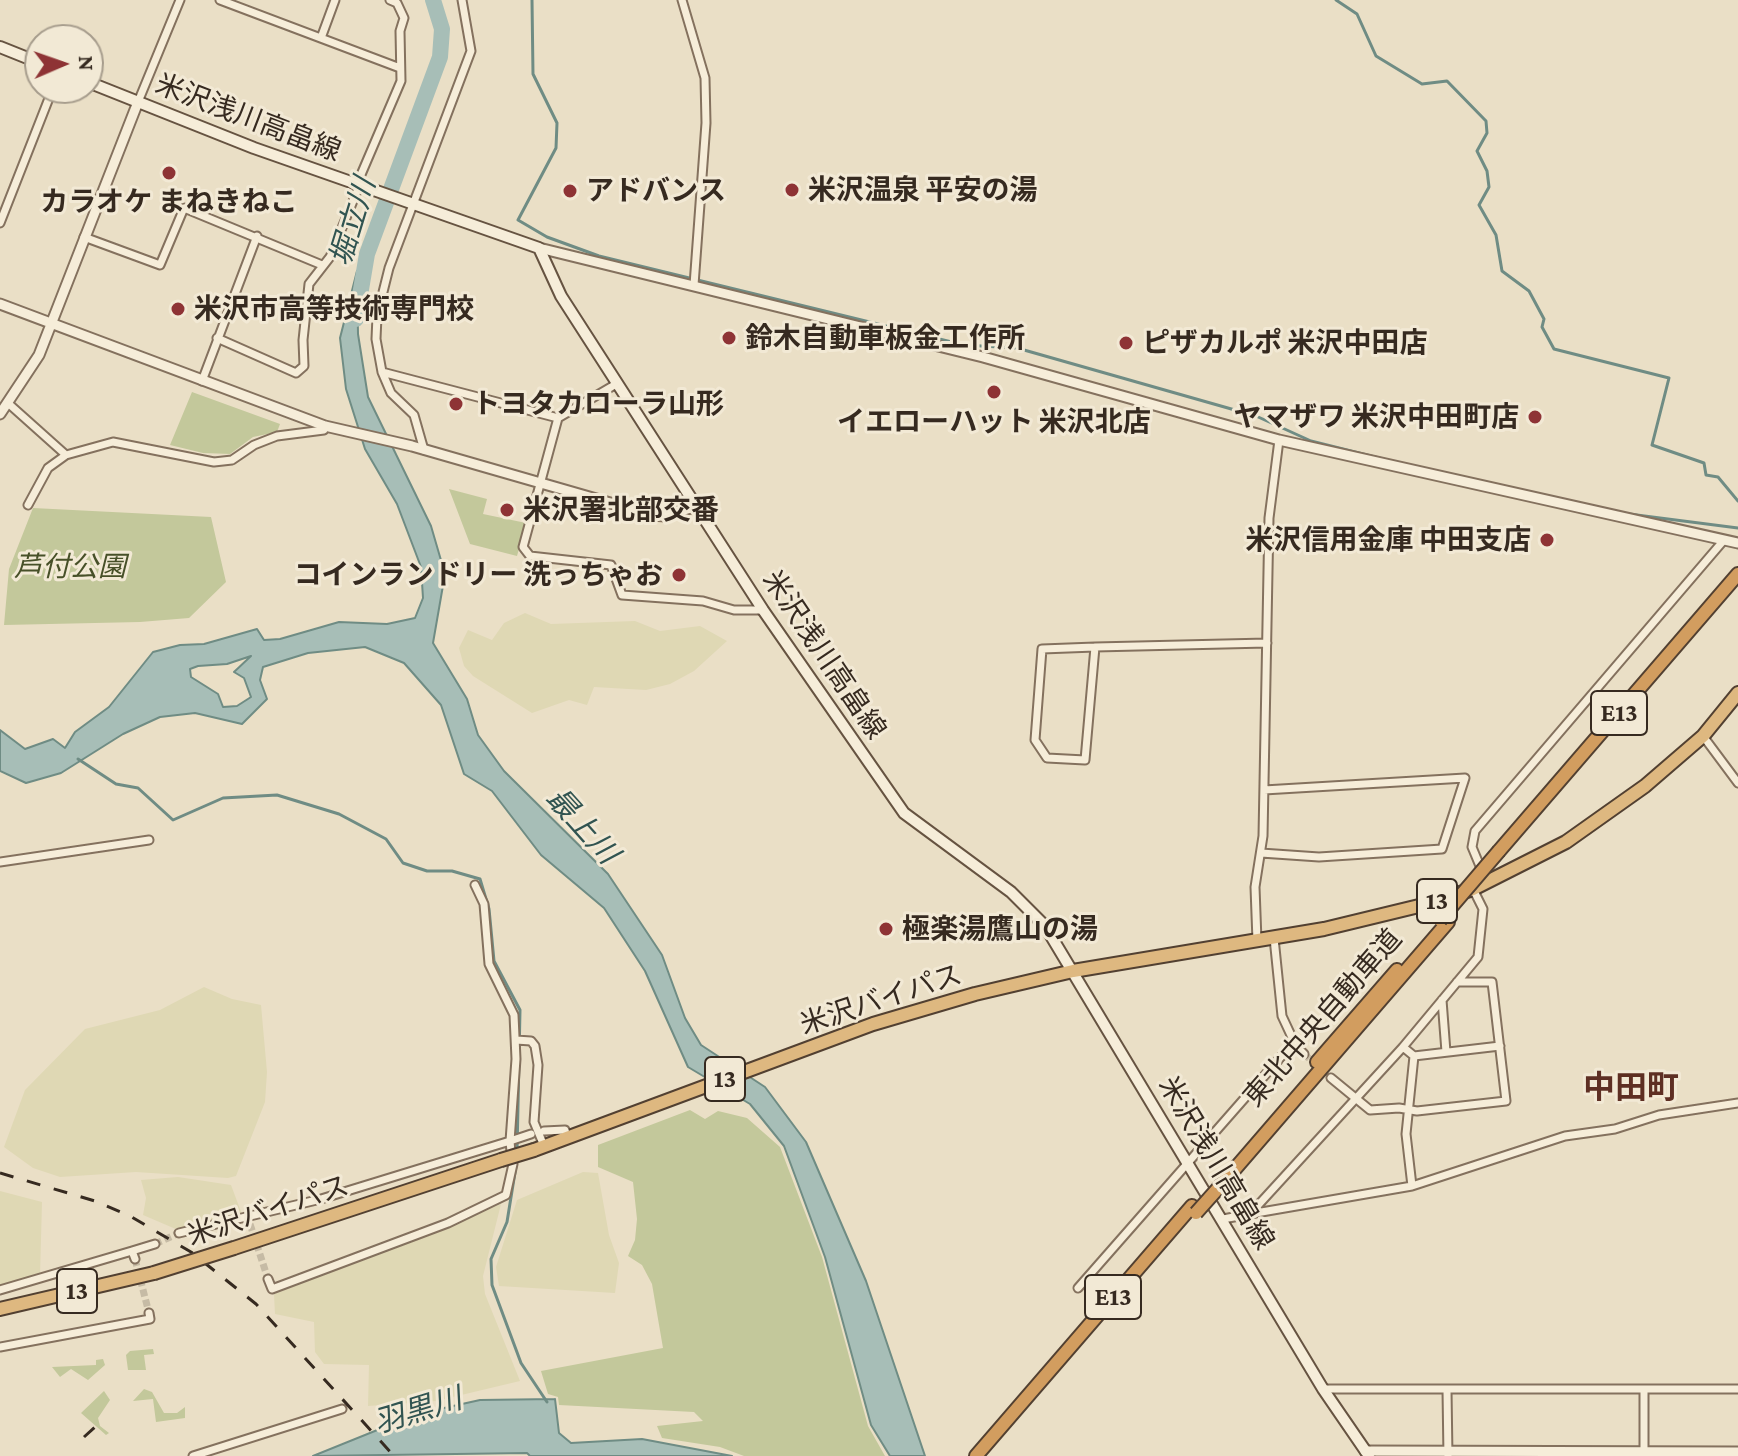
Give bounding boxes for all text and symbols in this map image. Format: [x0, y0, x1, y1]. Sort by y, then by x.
north arrow [24, 24, 104, 104]
text: N [74, 55, 99, 71]
street label: 米沢浅川高畠線 [150, 67, 346, 169]
marker: カラオケ まねきねこ [160, 164, 178, 182]
place label: 米沢温泉 平安の湯 [808, 173, 1037, 207]
water label: 堀立川 [323, 174, 383, 270]
place label: アドバンス [586, 174, 726, 208]
marker: 米沢温泉 平安の湯 [783, 181, 801, 199]
marker: アドバンス [561, 182, 579, 200]
place label: カラオケ まねきねこ [40, 185, 298, 219]
place label: 米沢市高等技術専門校 [194, 292, 474, 326]
marker: 米沢市高等技術専門校 [169, 300, 187, 318]
place label: 鈴木自動車板金工作所 [745, 321, 1025, 355]
place label: ピザカルポ 米沢中田店 [1142, 326, 1427, 360]
marker: 鈴木自動車板金工作所 [720, 329, 738, 347]
marker: ピザカルポ 米沢中田店 [1117, 334, 1135, 352]
marker: イエローハット 米沢北店 [985, 383, 1003, 401]
place label: トヨタカローラ山形 [472, 387, 724, 421]
marker: トヨタカローラ山形 [447, 395, 465, 413]
place label: ヤマザワ 米沢中田町店 [1234, 400, 1519, 434]
place label: イエローハット 米沢北店 [837, 405, 1151, 439]
marker: ヤマザワ 米沢中田町店 [1526, 408, 1544, 426]
place label: 米沢署北部交番 [523, 493, 719, 527]
marker: 米沢署北部交番 [498, 501, 516, 519]
place label: 米沢信用金庫 中田支店 [1246, 523, 1531, 557]
marker: 米沢信用金庫 中田支店 [1538, 531, 1556, 549]
park label: 芦付公園 [14, 550, 126, 584]
place label: コインランドリー 洗っちゃお [294, 558, 663, 592]
street label: 米沢浅川高畠線 [755, 564, 893, 746]
marker: コインランドリー 洗っちゃお [670, 566, 688, 584]
road number: E13 [1591, 691, 1647, 735]
water label: 最上川 [539, 781, 625, 871]
road number: 13 [1417, 879, 1457, 923]
place label: 極楽湯鷹山の湯 [902, 912, 1098, 946]
marker: 極楽湯鷹山の湯 [877, 920, 895, 938]
street label: 東北中央自動車道 [1237, 922, 1409, 1114]
street label: 米沢バイパス [796, 958, 966, 1042]
road number: 13 [705, 1057, 745, 1101]
district label: 中田町 [1583, 1069, 1679, 1107]
street label: 米沢浅川高畠線 [1151, 1070, 1281, 1256]
street label: 米沢バイパス [183, 1169, 353, 1253]
road number: 13 [57, 1269, 97, 1313]
road number: E13 [1085, 1275, 1141, 1319]
water label: 羽黒川 [370, 1381, 466, 1441]

